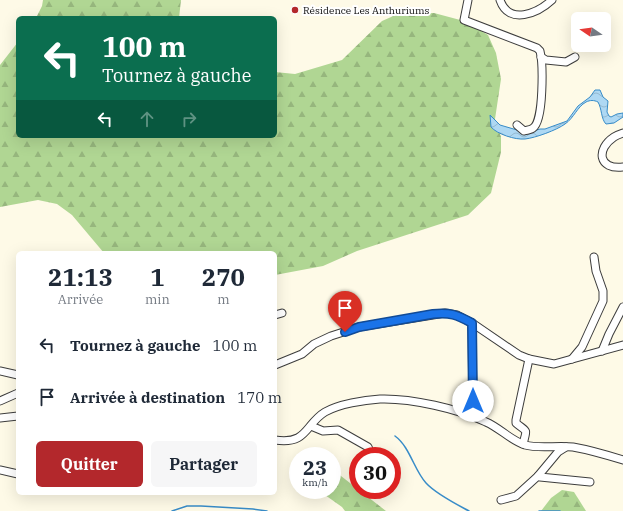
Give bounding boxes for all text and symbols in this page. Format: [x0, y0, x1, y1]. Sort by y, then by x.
place label: Résidence Les Anthuriums [303, 4, 430, 17]
marker: Résidence Les Anthuriums [290, 5, 300, 15]
north arrow [571, 12, 611, 52]
map controls [571, 12, 611, 52]
text: 100 m [102, 28, 186, 65]
icon: left [36, 32, 88, 84]
text: Tournez à gauche [102, 64, 251, 87]
icon: left [94, 108, 116, 130]
icon: ahead [136, 108, 158, 130]
icon: right [178, 108, 200, 130]
text: 21:13 [48, 261, 113, 293]
text: 1 [150, 261, 165, 293]
text: 270 [202, 261, 245, 293]
text: Arrivée [58, 291, 103, 308]
text: min [145, 291, 170, 308]
text: m [217, 291, 230, 308]
pin [328, 291, 362, 332]
icon: arrive [334, 297, 356, 319]
icon: left [36, 334, 58, 356]
text: Tournez à gauche [70, 336, 201, 355]
text: 100 m [213, 336, 257, 355]
position arrow [452, 380, 494, 422]
icon: arrive [36, 386, 58, 408]
text: Arrivée à destination [70, 388, 225, 407]
text: 170 m [237, 388, 282, 407]
button: Quitter [36, 441, 143, 487]
button: Partager [151, 441, 257, 487]
speed limit sign: 30 [349, 447, 401, 499]
text: 23 [303, 454, 327, 481]
text: km/h [302, 476, 328, 489]

